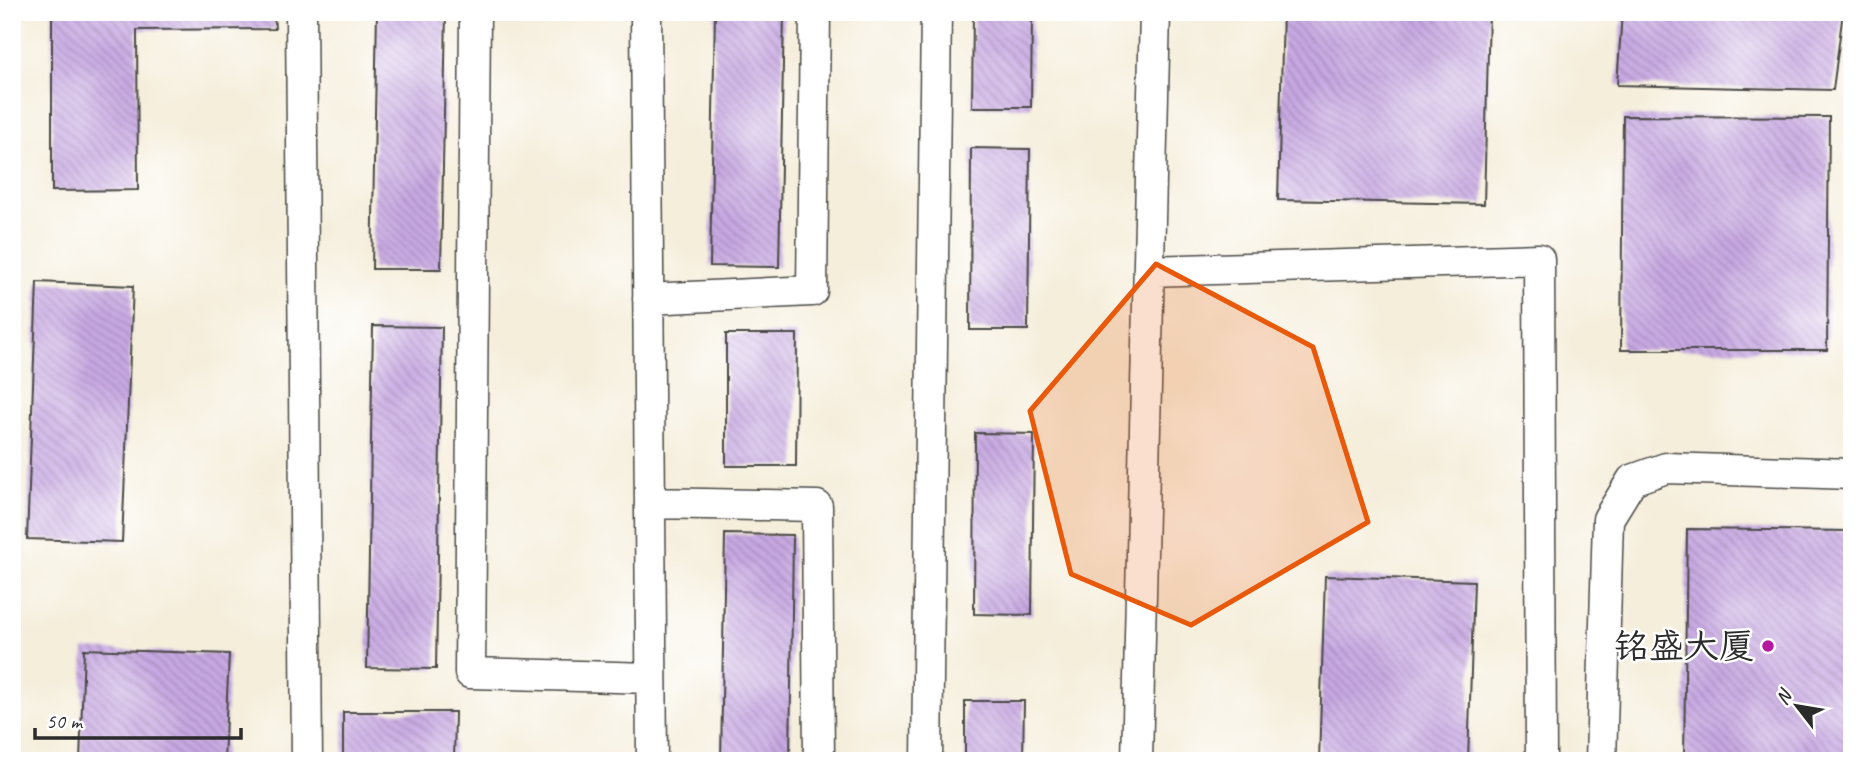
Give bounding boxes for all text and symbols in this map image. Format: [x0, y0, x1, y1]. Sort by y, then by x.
place label: 铭盛大厦 [1614, 624, 1754, 669]
marker: 铭盛大厦 [1760, 638, 1776, 654]
north arrow [1762, 672, 1832, 742]
text: N [1770, 684, 1798, 709]
scale bar [35, 696, 242, 740]
text: 50 m [46, 708, 84, 734]

